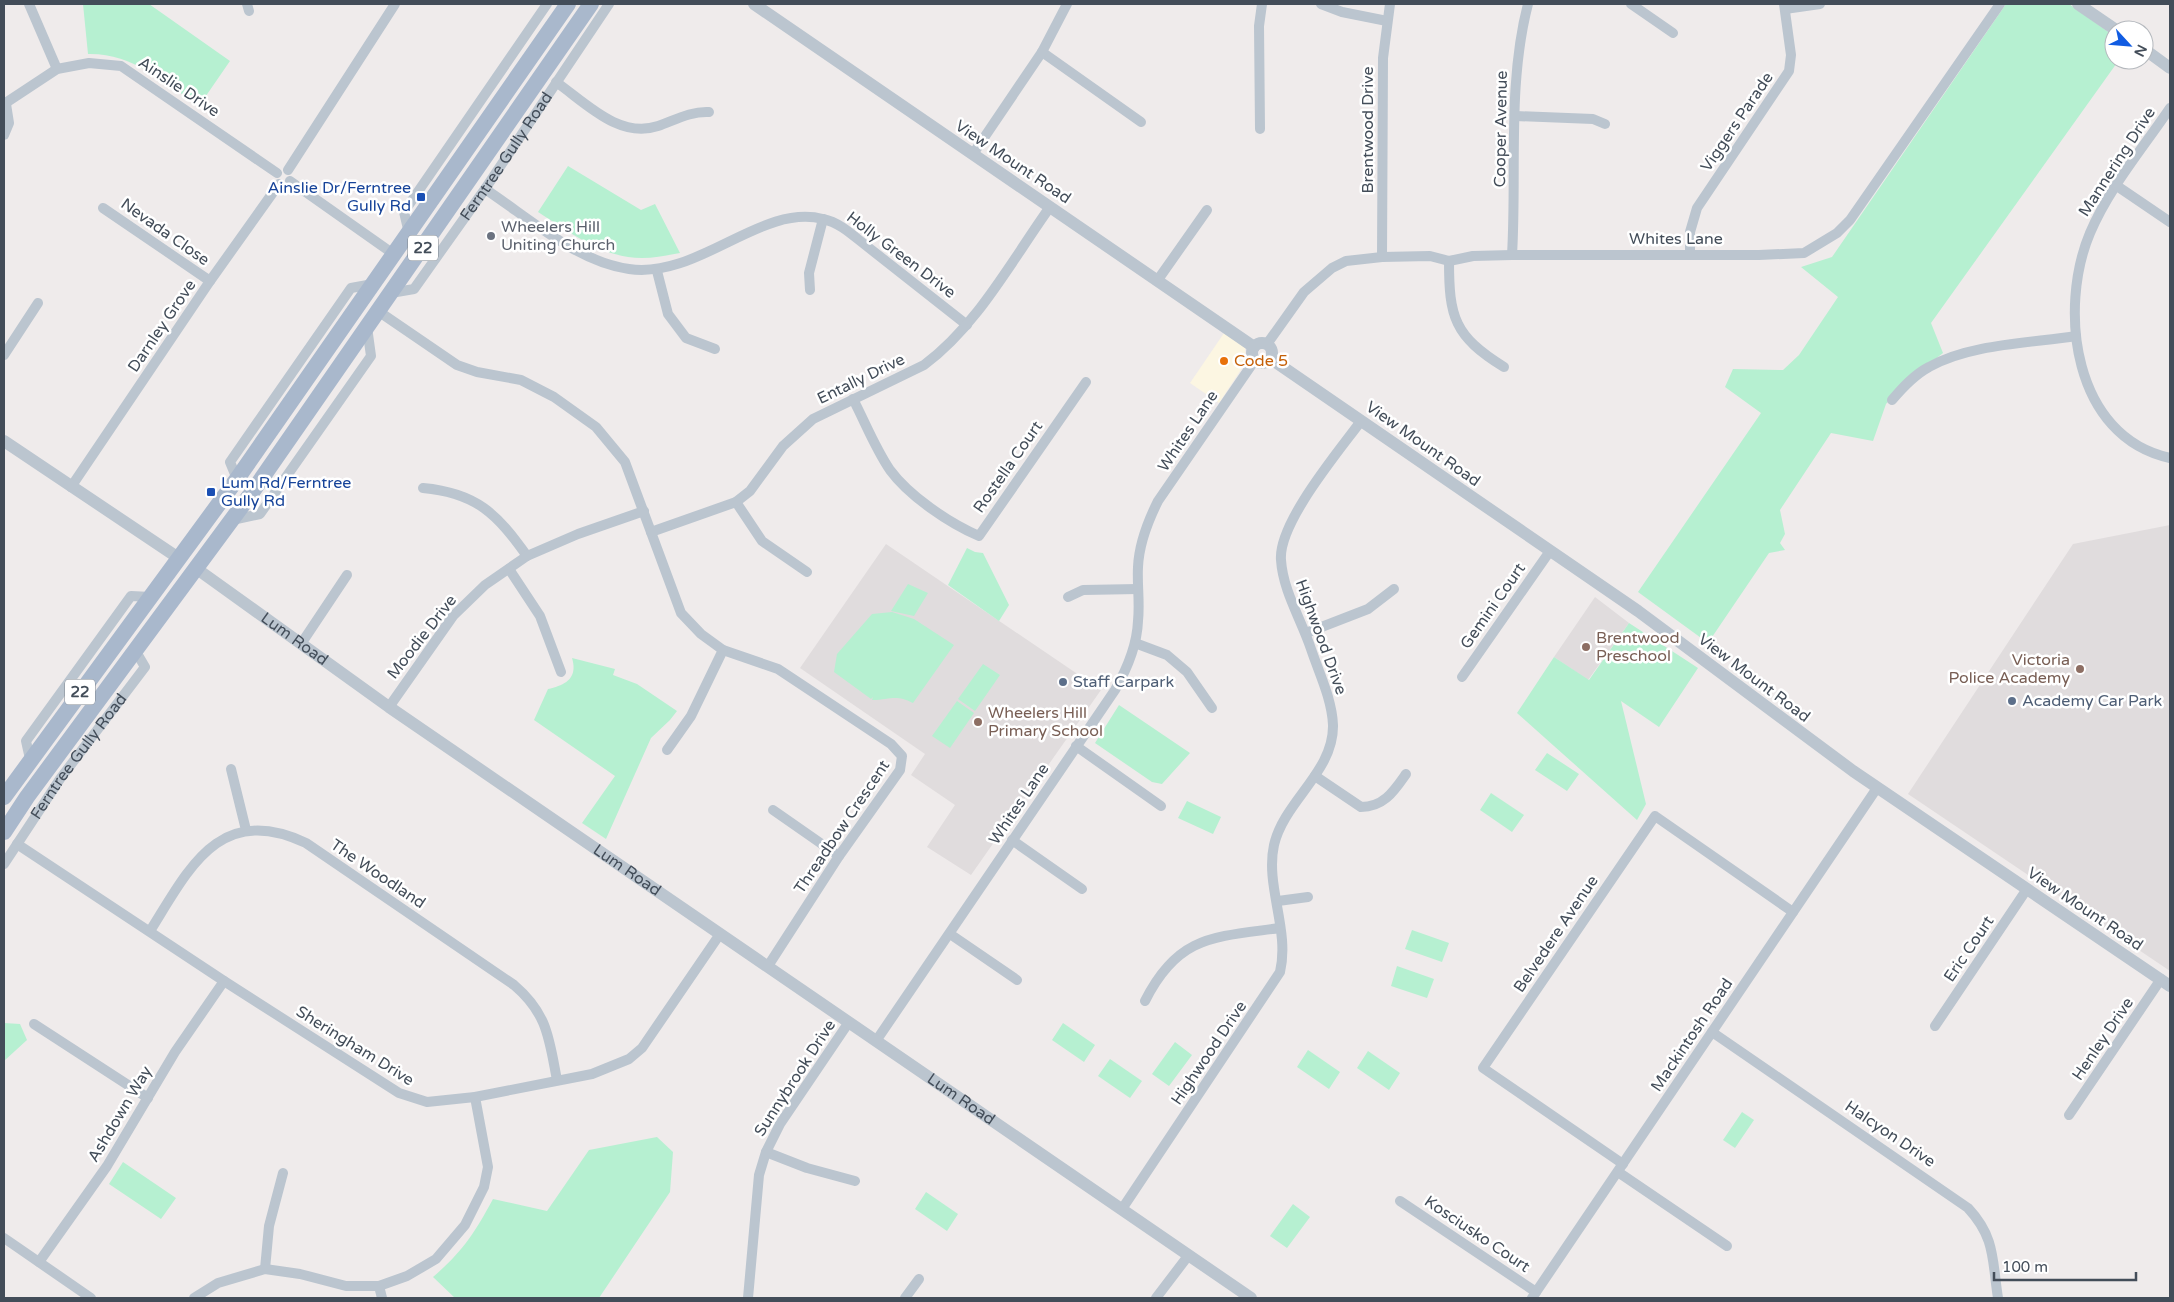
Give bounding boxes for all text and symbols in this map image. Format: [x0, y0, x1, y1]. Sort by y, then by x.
north arrow [2104, 20, 2154, 70]
text: N [2130, 42, 2150, 59]
street label: Ainslie Drive [135, 52, 223, 122]
street label: Brentwood Drive [1358, 66, 1378, 194]
street label: Viggers Parade [1696, 68, 1778, 176]
street label: Cooper Avenue [1490, 70, 1512, 188]
street label: Ferntree Gully Road [456, 88, 557, 225]
street label: Mannering Drive [2074, 104, 2160, 220]
street label: View Mount Road [951, 116, 1075, 208]
place label: Ainslie Dr/Ferntree Gully Rd [268, 178, 411, 216]
marker: Ainslie Dr/Ferntree Gully Rd [415, 191, 427, 203]
street label: Nevada Close [117, 194, 213, 270]
street label: Holly Green Drive [842, 207, 960, 303]
place label: Wheelers Hill Uniting Church [501, 217, 615, 255]
street label: Whites Lane [1629, 229, 1723, 249]
marker: Wheelers Hill Uniting Church [485, 230, 497, 242]
road number: 22 [408, 236, 438, 260]
street label: Darnley Grove [124, 276, 200, 376]
street label: Entally Drive [814, 349, 908, 409]
place label: Code 5 [1234, 351, 1288, 371]
marker: Code 5 [1218, 355, 1230, 367]
street label: Whites Lane [1153, 387, 1223, 475]
street label: View Mount Road [1362, 397, 1484, 491]
street label: Rostella Court [969, 417, 1047, 517]
place label: Lum Rd/Ferntree Gully Rd [221, 473, 351, 511]
marker: Lum Rd/Ferntree Gully Rd [205, 486, 217, 498]
street label: Gemini Court [1456, 559, 1530, 653]
street label: Highwood Drive [1291, 577, 1351, 697]
street label: Moodie Drive [383, 591, 461, 683]
street label: Lum Road [257, 608, 332, 670]
place label: Brentwood Preschool [1596, 628, 1680, 666]
street label: View Mount Road [1694, 629, 1814, 727]
marker: Brentwood Preschool [1580, 641, 1592, 653]
place label: Victoria Police Academy [1949, 650, 2070, 688]
marker: Victoria Police Academy [2074, 663, 2086, 675]
place label: Staff Carpark [1073, 672, 1174, 692]
marker: Staff Carpark [1057, 676, 1069, 688]
road number: 22 [65, 680, 95, 704]
street label: Ferntree Gully Road [26, 690, 131, 823]
place label: Academy Car Park [2022, 691, 2163, 711]
marker: Academy Car Park [2006, 695, 2018, 707]
place label: Wheelers Hill Primary School [988, 703, 1103, 741]
marker: Wheelers Hill Primary School [972, 716, 984, 728]
street label: Threadbow Crescent [790, 756, 894, 898]
street label: Whites Lane [984, 760, 1054, 848]
street label: The Woodland [327, 835, 429, 913]
street label: Lum Road [589, 840, 665, 900]
street label: View Mount Road [2023, 863, 2147, 955]
street label: Belvedere Avenue [1509, 872, 1603, 996]
street label: Eric Court [1940, 912, 1998, 986]
street label: Mackintosh Road [1647, 974, 1737, 1096]
street label: Henley Drive [2068, 994, 2138, 1084]
street label: Highwood Drive [1167, 997, 1251, 1109]
street label: Sheringham Drive [292, 1002, 418, 1090]
street label: Sunnybrook Drive [750, 1016, 840, 1140]
street label: Ashdown Way [83, 1062, 157, 1166]
street label: Lum Road [923, 1069, 999, 1130]
street label: Halcyon Drive [1841, 1096, 1939, 1172]
street label: Kosciusko Court [1420, 1191, 1534, 1277]
scale bar [1994, 1250, 2136, 1282]
text: 100 m [2002, 1258, 2048, 1276]

